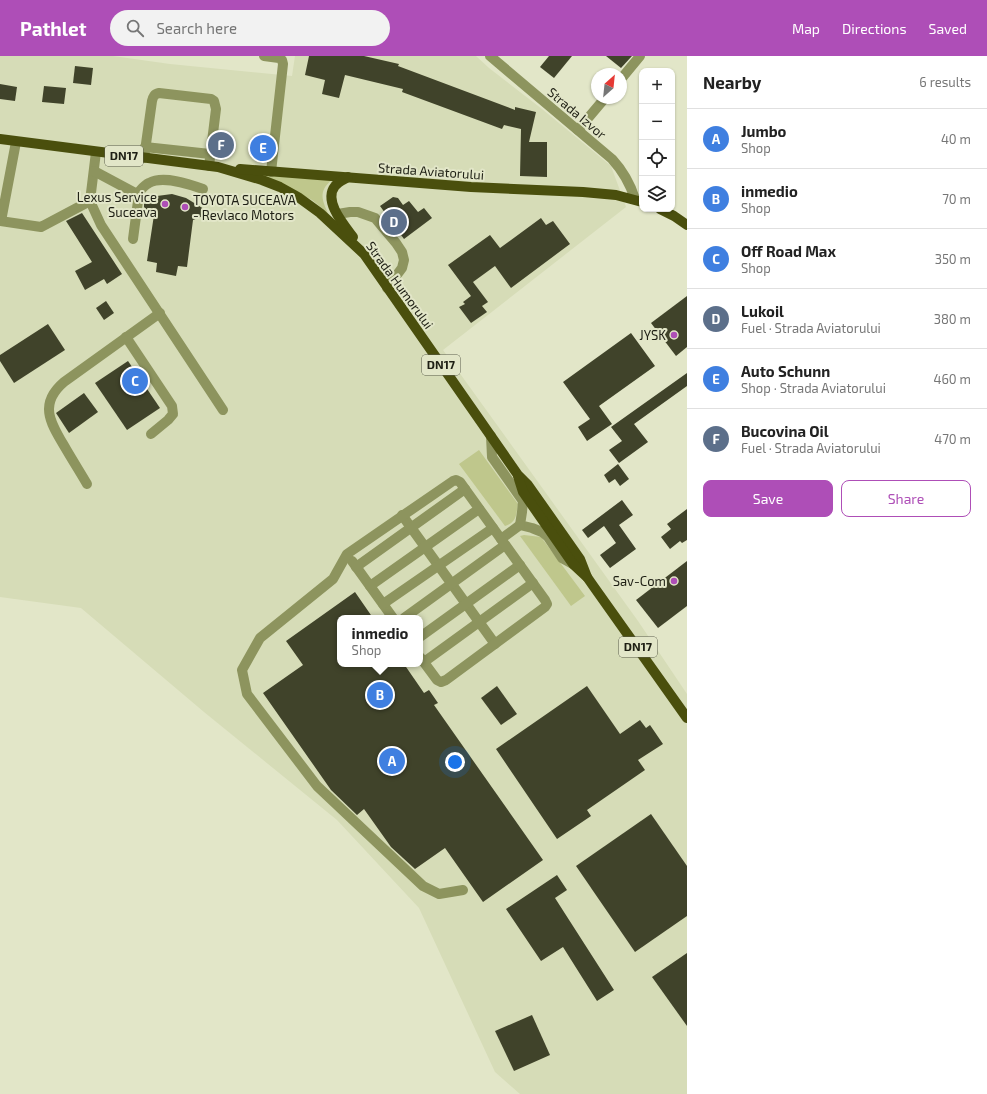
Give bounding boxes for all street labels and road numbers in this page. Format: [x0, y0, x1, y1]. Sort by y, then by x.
street label: Strada Izvor [544, 84, 610, 142]
road number: DN17 [105, 146, 143, 166]
street label: Strada Aviatorului [377, 159, 485, 183]
street label: Strada Humorului [363, 238, 437, 332]
road number: DN17 [422, 355, 460, 375]
road number: DN17 [619, 637, 657, 657]

